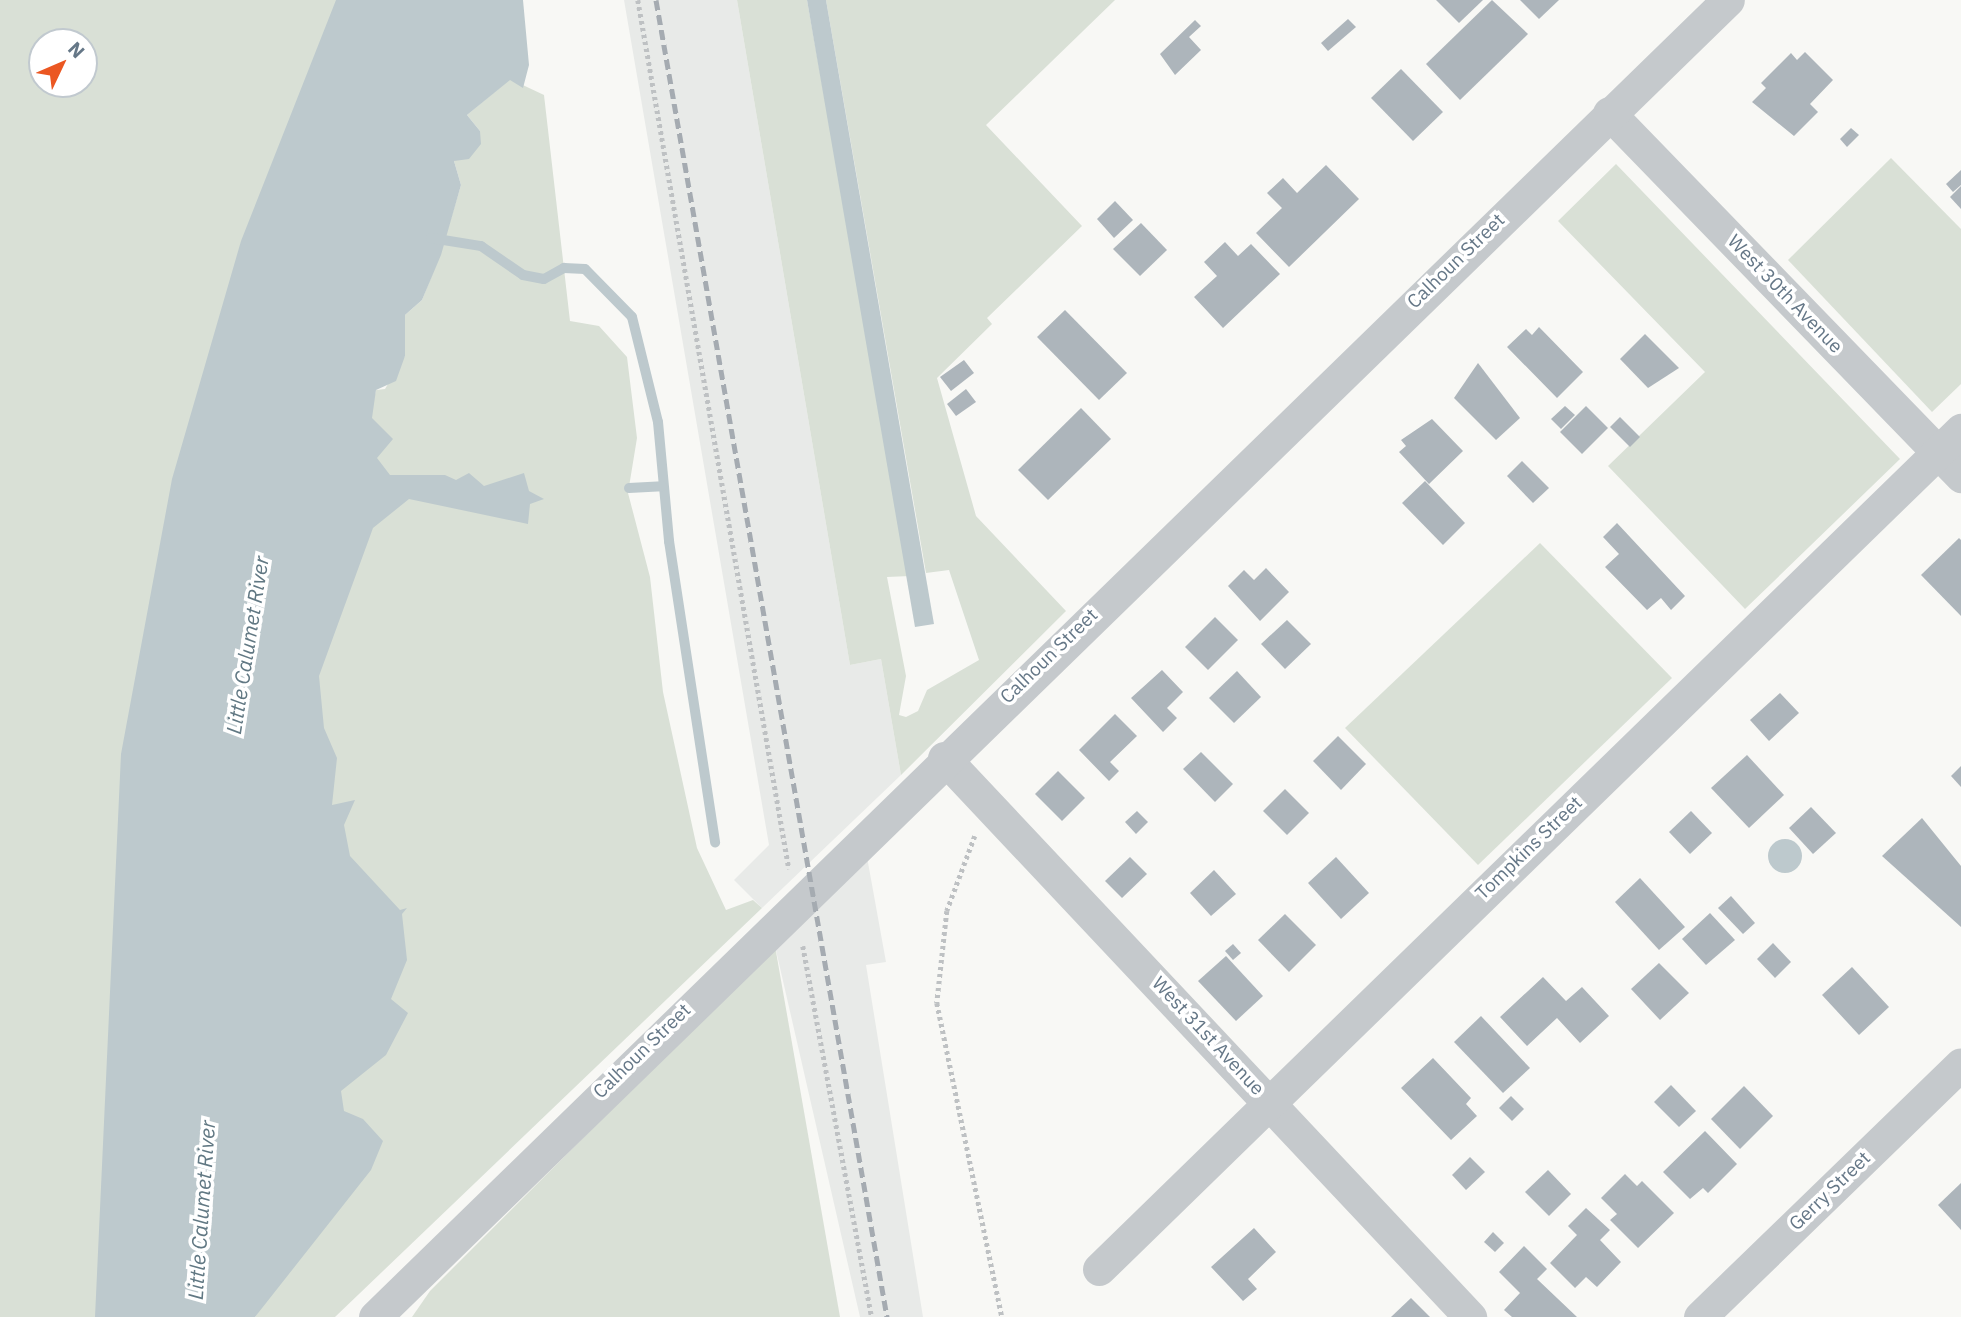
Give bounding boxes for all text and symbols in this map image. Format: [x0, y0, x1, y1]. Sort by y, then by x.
north arrow [28, 28, 98, 98]
text: N [63, 37, 90, 63]
street label: Calhoun Street [1402, 209, 1510, 313]
street label: West 30th Avenue [1723, 230, 1847, 358]
water label: Little Calumet River [221, 554, 273, 736]
street label: Calhoun Street [995, 604, 1103, 708]
street label: Tompkins Street [1471, 791, 1587, 905]
street label: West 31st Avenue [1147, 972, 1269, 1100]
street label: Calhoun Street [588, 999, 696, 1103]
water label: Little Calumet River [182, 1120, 220, 1300]
street label: Gerry Street [1785, 1147, 1875, 1235]

